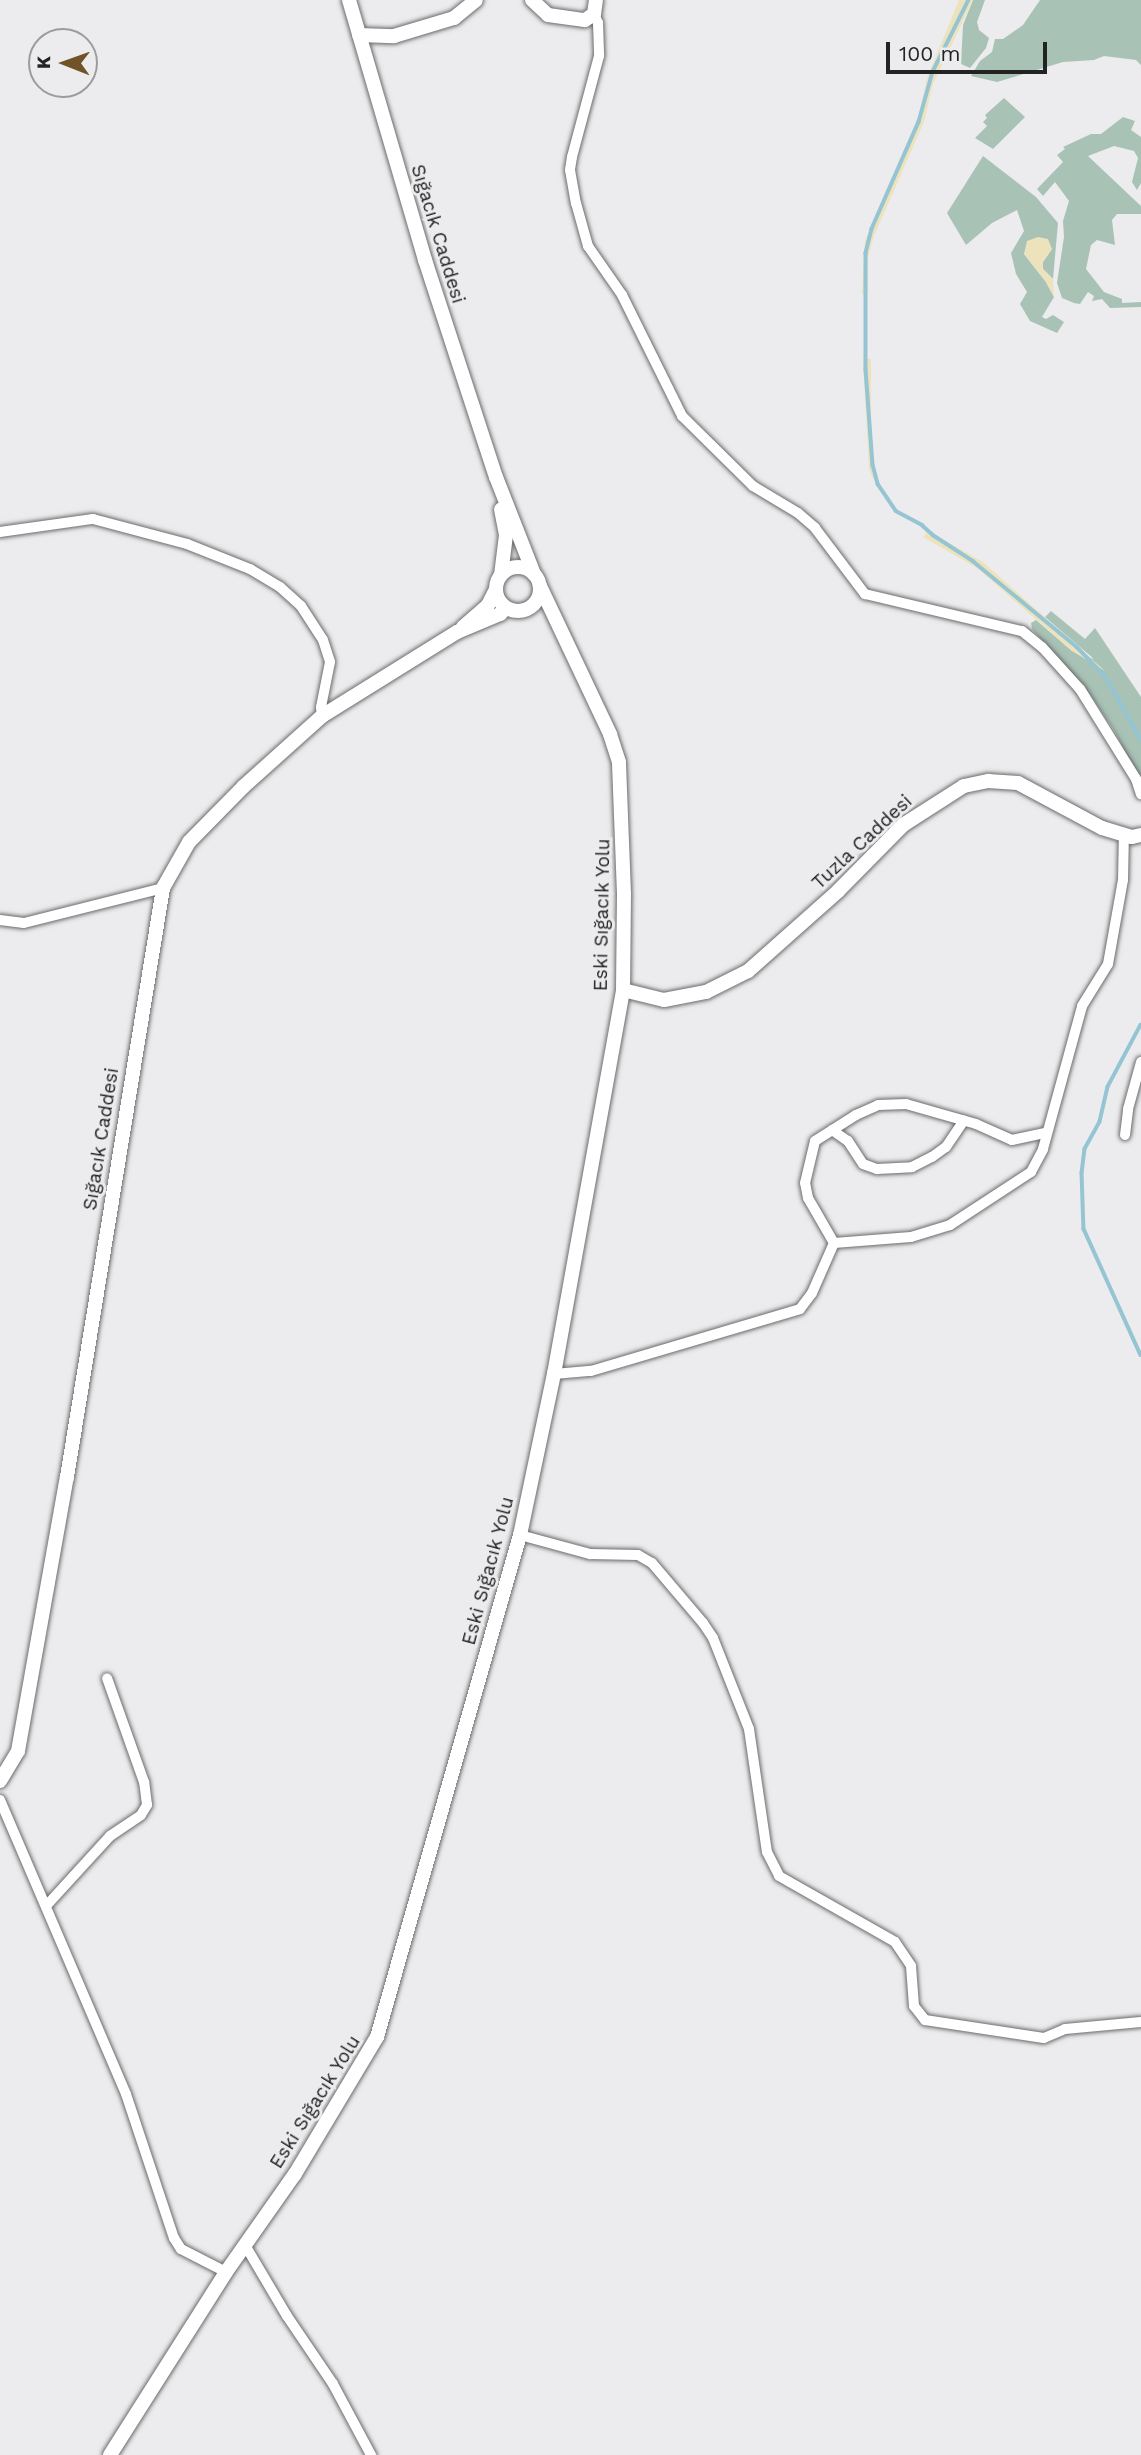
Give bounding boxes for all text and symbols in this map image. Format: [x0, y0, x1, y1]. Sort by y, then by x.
north arrow [28, 28, 98, 98]
scale bar [889, 28, 1050, 72]
text: 100 m [899, 41, 961, 66]
text: K [32, 56, 55, 69]
street label: Sığacık Caddesi [406, 162, 470, 306]
street label: Tuzla Caddesi [807, 790, 917, 894]
street label: Eski Sığacık Yolu [589, 838, 615, 992]
street label: Sığacık Caddesi [78, 1066, 124, 1212]
street label: Eski Sığacık Yolu [457, 1494, 519, 1648]
street label: Eski Sığacık Yolu [265, 2031, 365, 2173]

